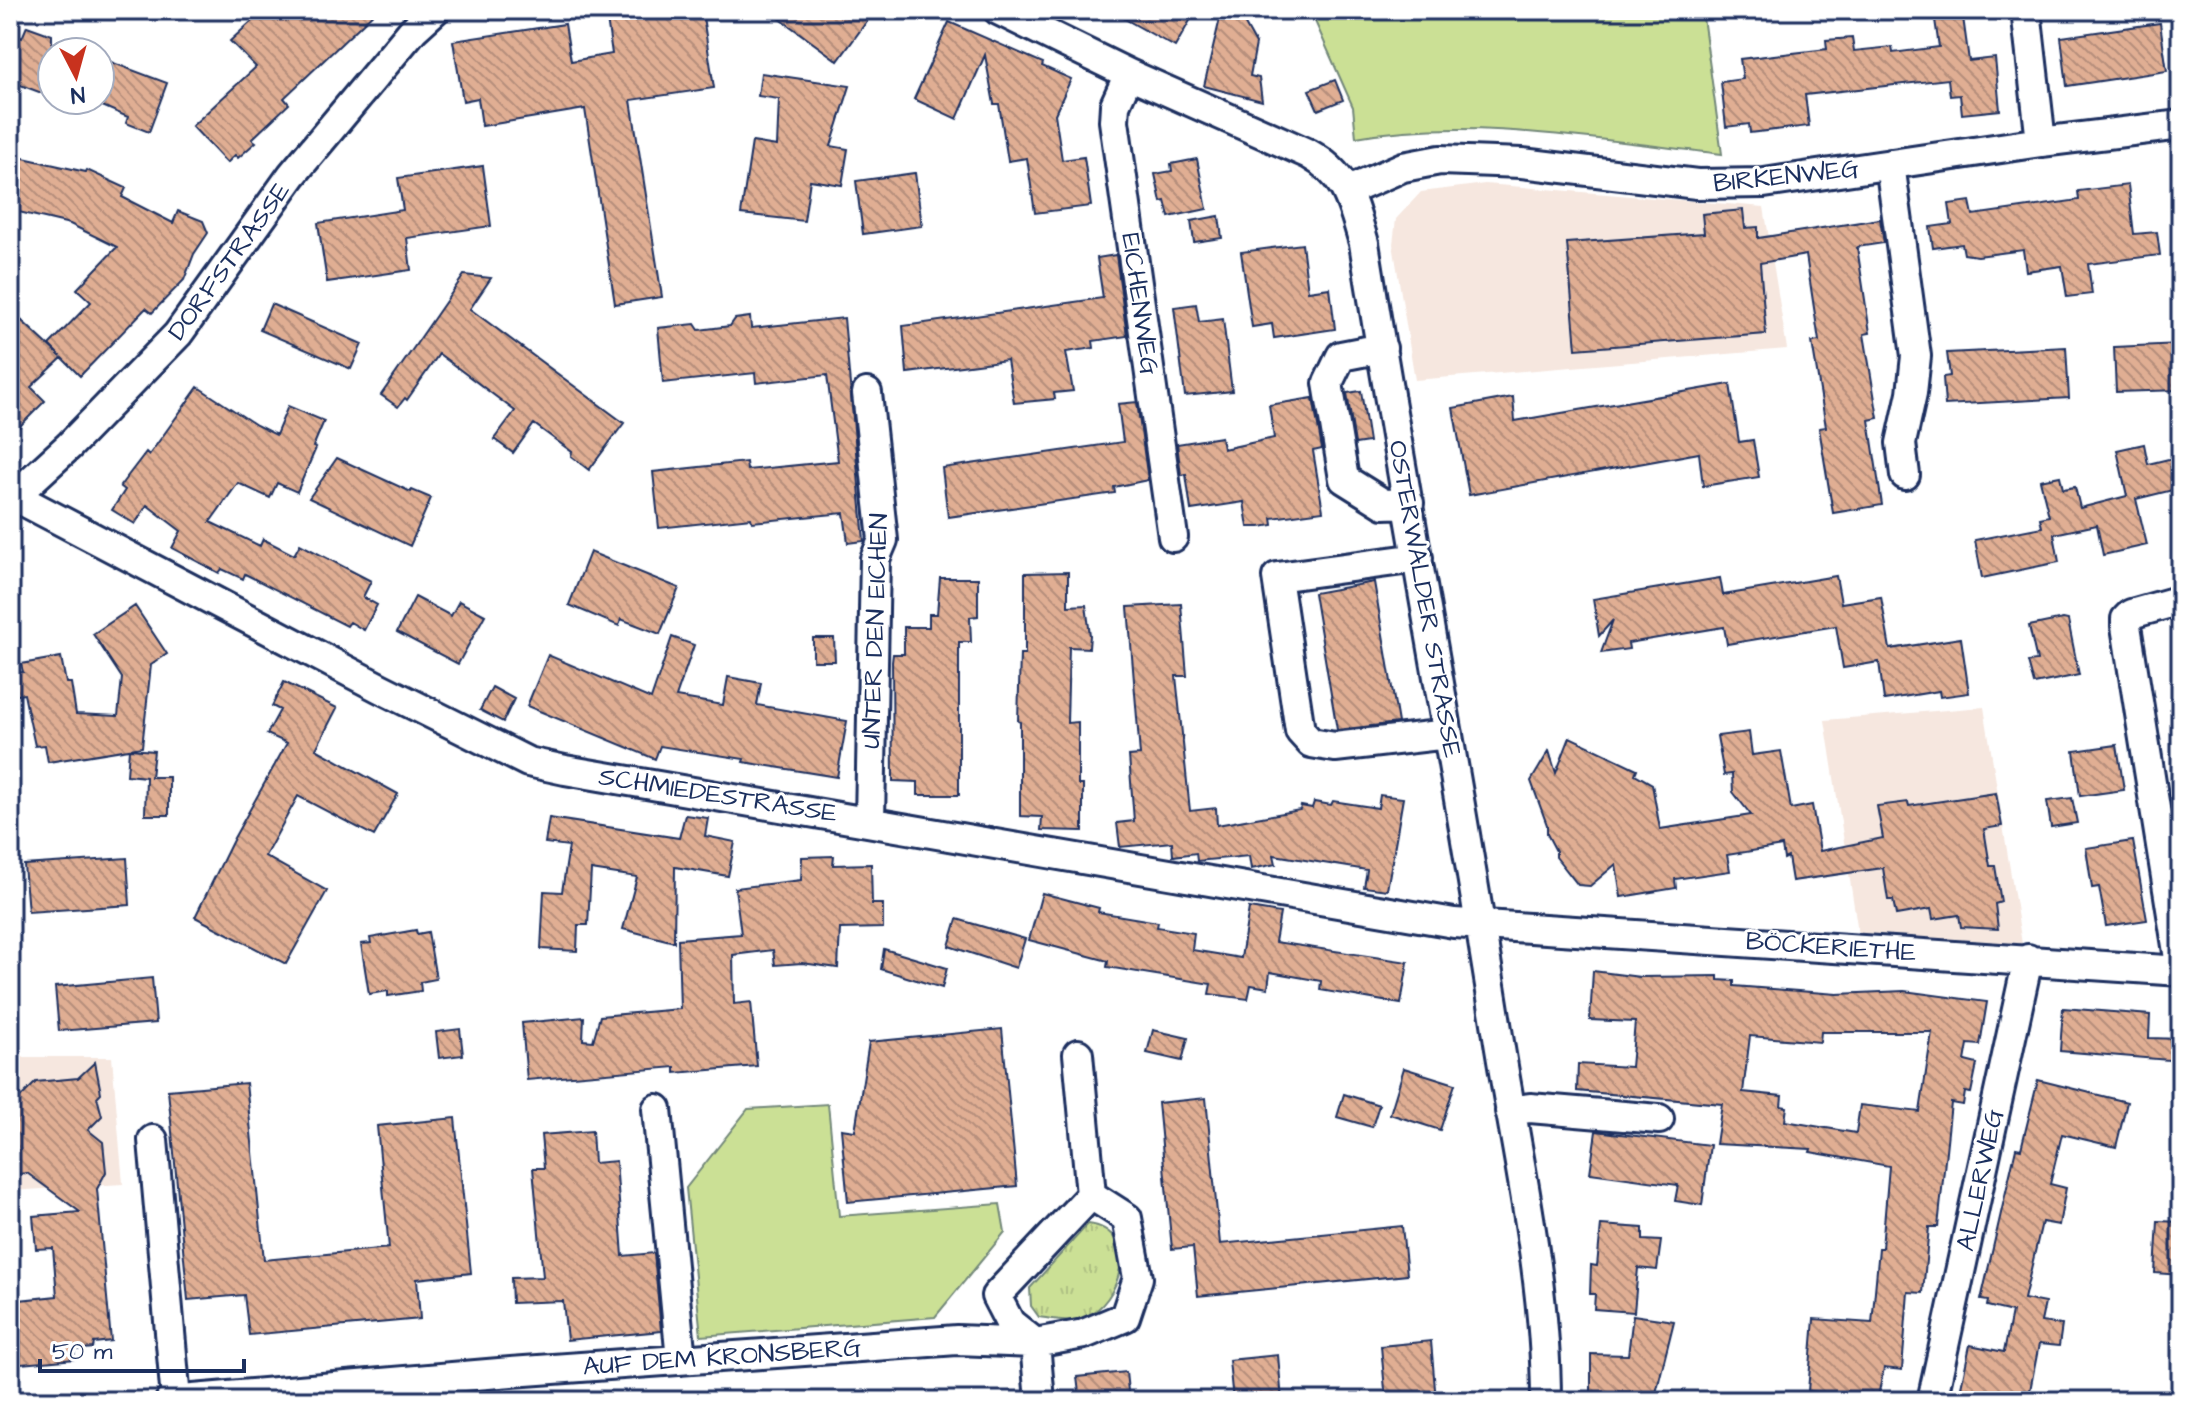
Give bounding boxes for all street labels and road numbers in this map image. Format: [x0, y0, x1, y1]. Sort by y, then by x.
street label: BIRKENWEG [1711, 150, 1861, 202]
street label: DORFSTRASSE [159, 174, 299, 348]
street label: EICHENWEG [1112, 231, 1168, 377]
street label: OSTERWALDER STRASSE [1379, 438, 1471, 760]
street label: UNTER DEN EICHEN [853, 513, 897, 749]
street label: SCHMIEDESTRASSE [596, 758, 840, 832]
street label: BÖCKERIETHE [1745, 923, 1917, 971]
street label: ALLERWEG [1947, 1106, 2013, 1254]
street label: AUF DEM KRONSBERG [582, 1329, 862, 1385]

